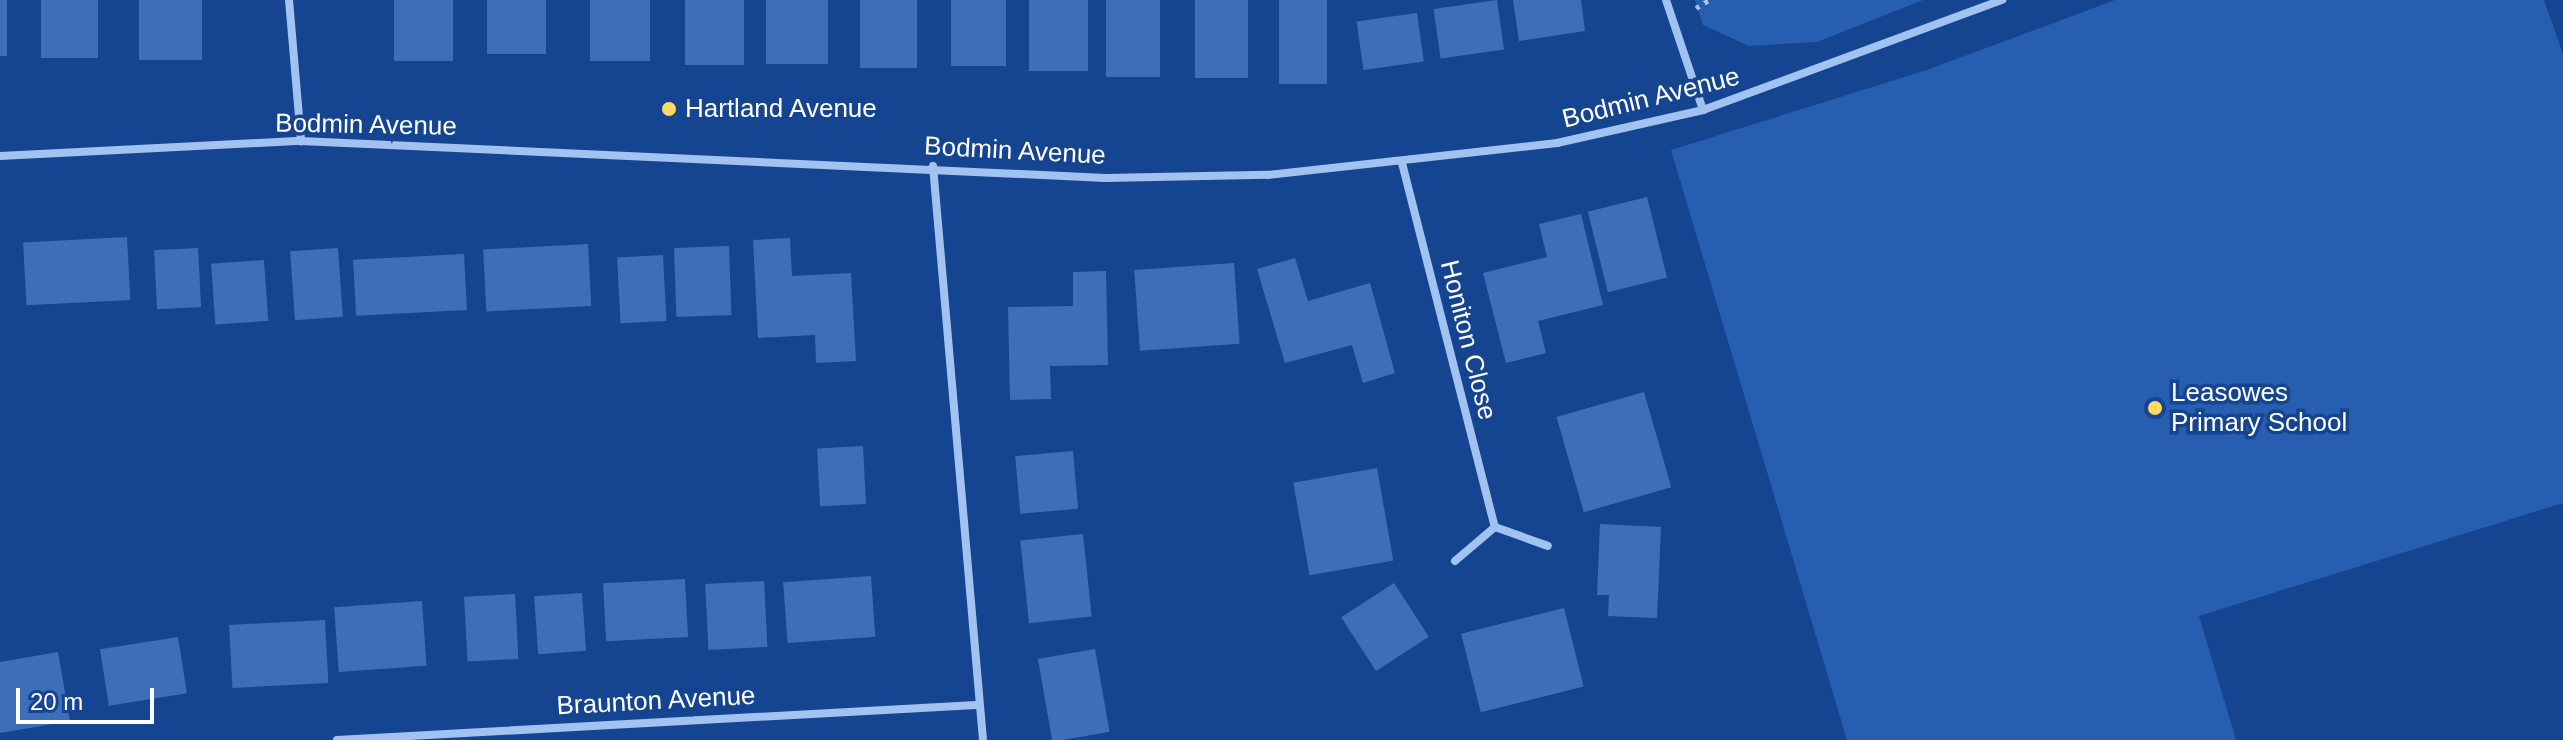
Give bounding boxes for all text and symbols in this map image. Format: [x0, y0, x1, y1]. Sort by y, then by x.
street label: Bodmin Avenue [1558, 61, 1744, 135]
place label: Hartland Avenue [685, 93, 878, 125]
marker: Hartland Avenue [660, 100, 678, 118]
street label: Bodmin Avenue [274, 108, 458, 142]
street label: Bodmin Avenue [923, 131, 1107, 171]
street label: Honiton Close [1433, 257, 1503, 423]
place label: Leasowes Primary School [2171, 377, 2347, 438]
marker: Leasowes Primary School [2146, 399, 2164, 417]
scale bar [20, 672, 158, 722]
street label: Braunton Avenue [555, 680, 757, 722]
text: 20 m [30, 688, 83, 715]

